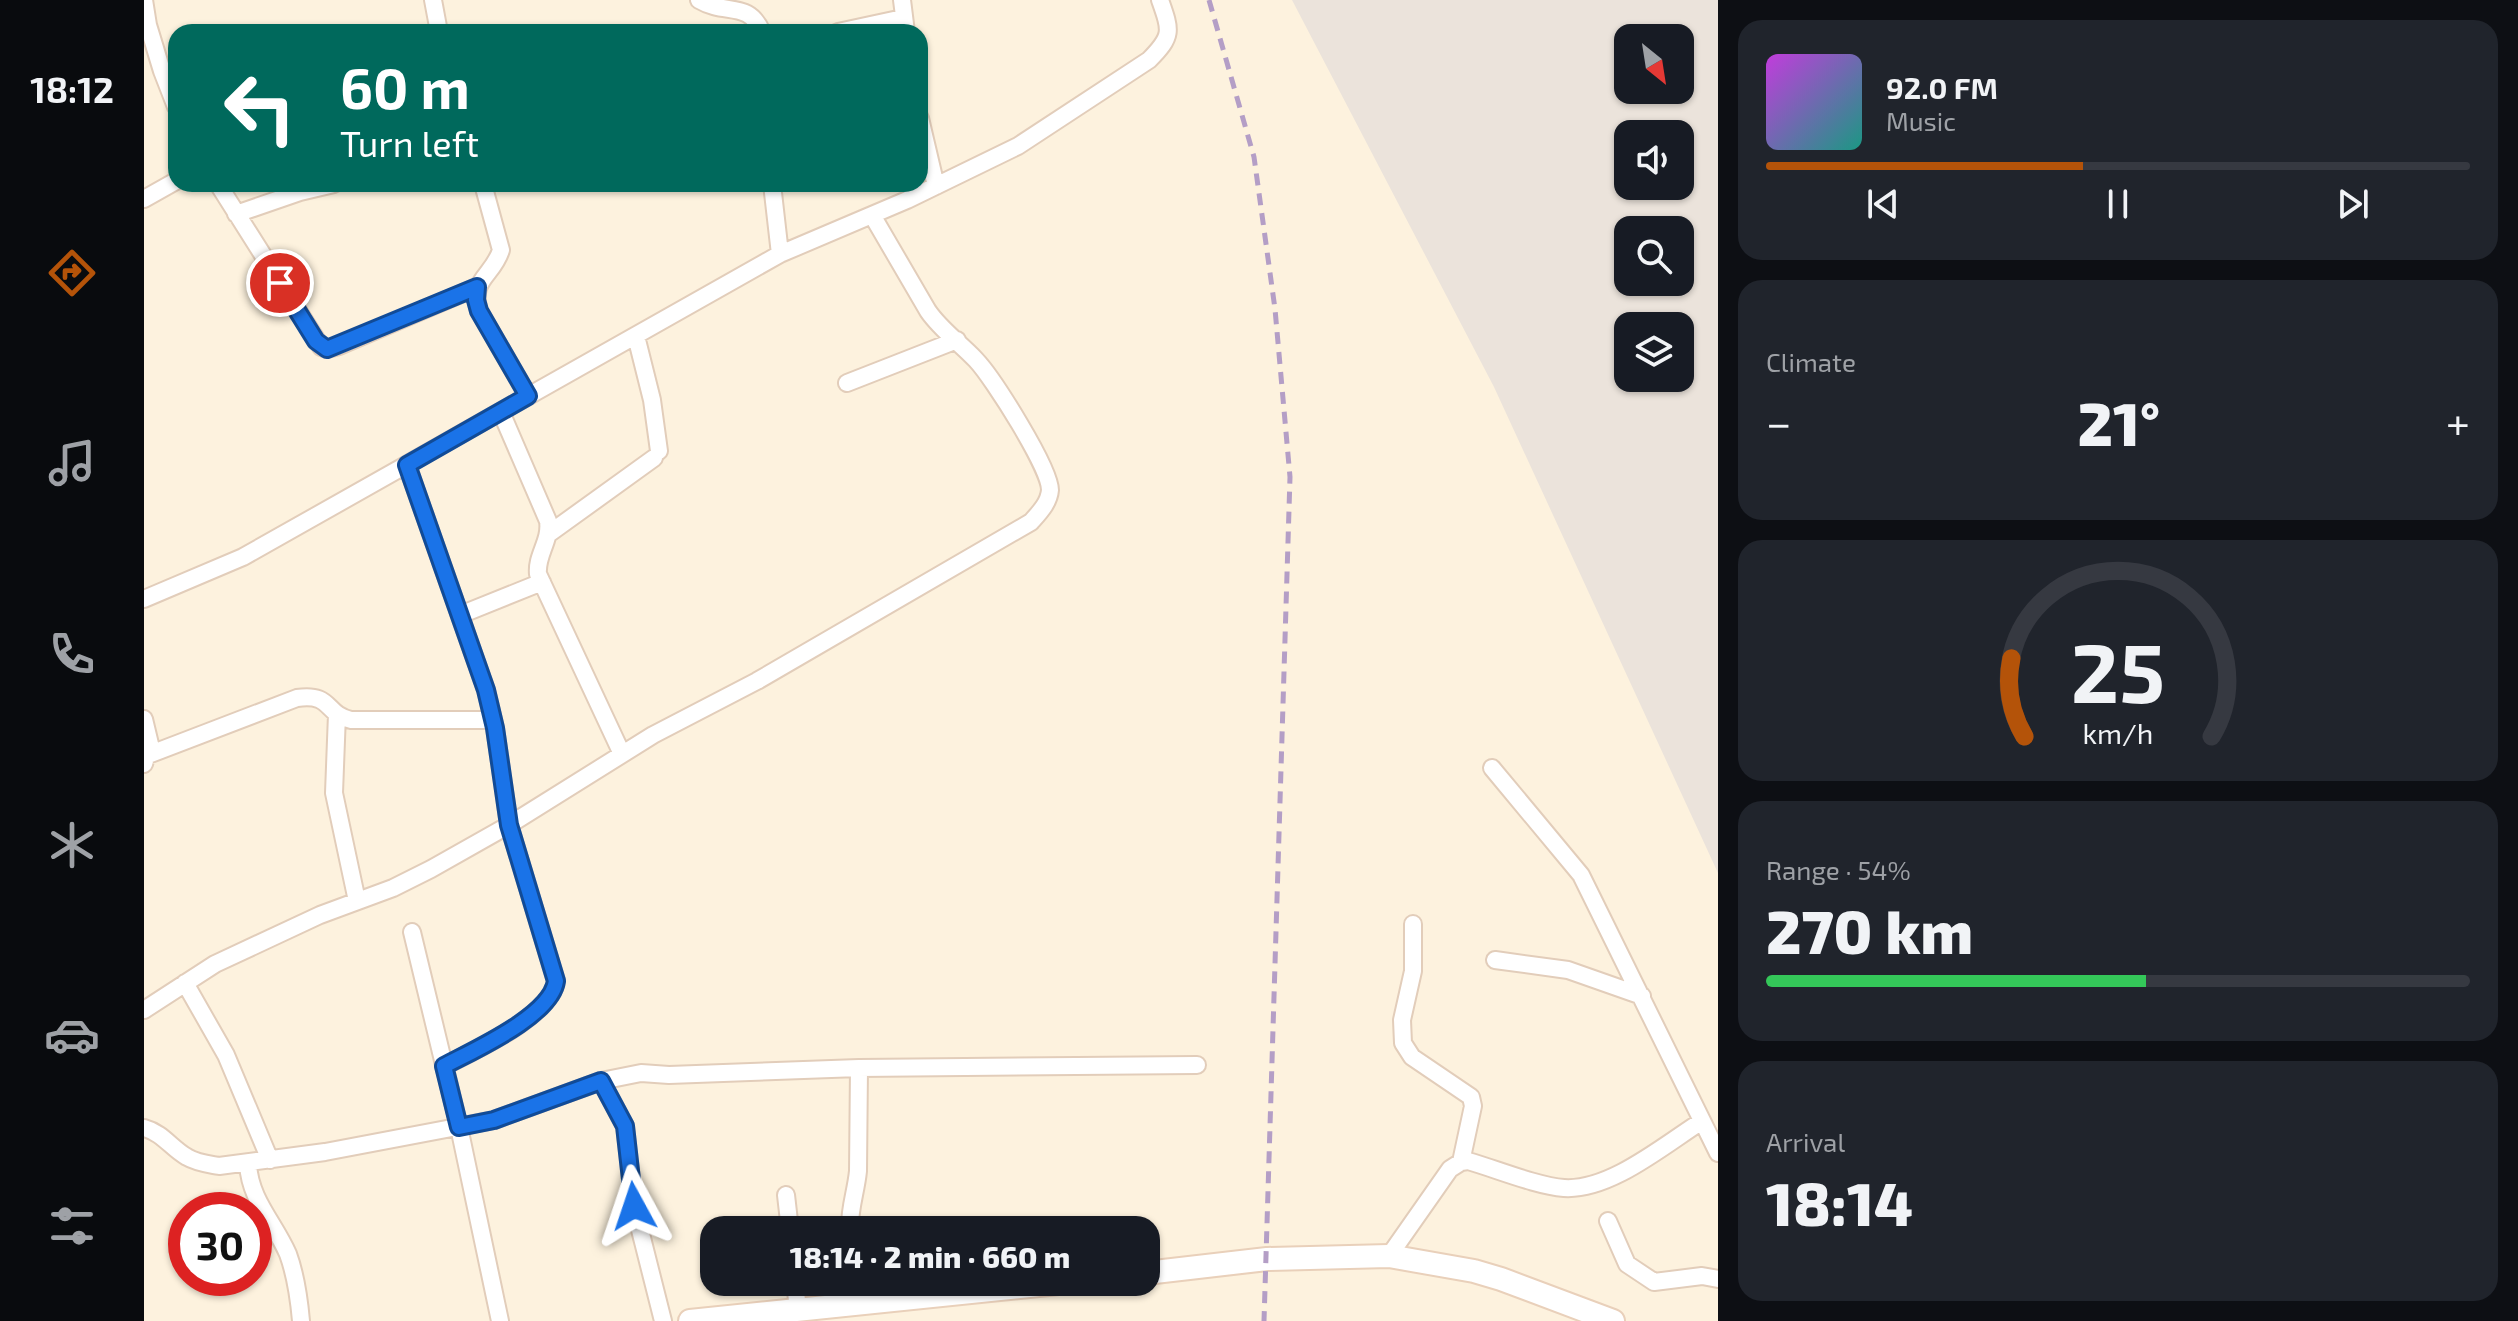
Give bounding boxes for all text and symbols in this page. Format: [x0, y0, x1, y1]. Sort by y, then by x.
north arrow [1614, 24, 1694, 104]
map controls [1614, 24, 1694, 392]
text: 60 m [340, 53, 470, 120]
icon: left [208, 56, 312, 160]
text: 18:12 [30, 67, 114, 110]
text: 92.0 FM [1886, 69, 1998, 105]
text: Music [1886, 105, 1956, 136]
button: sound [1614, 120, 1694, 200]
text: Turn left [340, 121, 479, 164]
icon: previous [1861, 182, 1905, 226]
icon: pause [2096, 182, 2140, 226]
icon: next [2331, 182, 2375, 226]
button: search [1614, 216, 1694, 296]
icon: directions [44, 245, 100, 301]
pin [246, 249, 314, 317]
icon: arrive [258, 261, 302, 305]
button: layers [1614, 312, 1694, 392]
text: Climate [1766, 346, 1856, 377]
text: 21° [2077, 386, 2160, 458]
text: − [1766, 395, 1792, 448]
text: + [2446, 395, 2470, 448]
icon: music [44, 435, 100, 491]
text: 25 [2071, 619, 2165, 719]
icon: phone [44, 626, 100, 682]
text: km/h [2083, 715, 2153, 750]
icon: climate [44, 817, 100, 873]
text: Range · 54% [1766, 854, 1911, 885]
text: 270 km [1766, 894, 1973, 966]
icon: car [44, 1007, 100, 1063]
text: Arrival [1766, 1126, 1845, 1157]
position arrow [592, 1164, 676, 1248]
text: 18:14 [1766, 1166, 1913, 1238]
speed limit sign: 30 [168, 1192, 272, 1296]
icon: filters [44, 1198, 100, 1254]
text: 18:14 · 2 min · 660 m [790, 1238, 1070, 1274]

